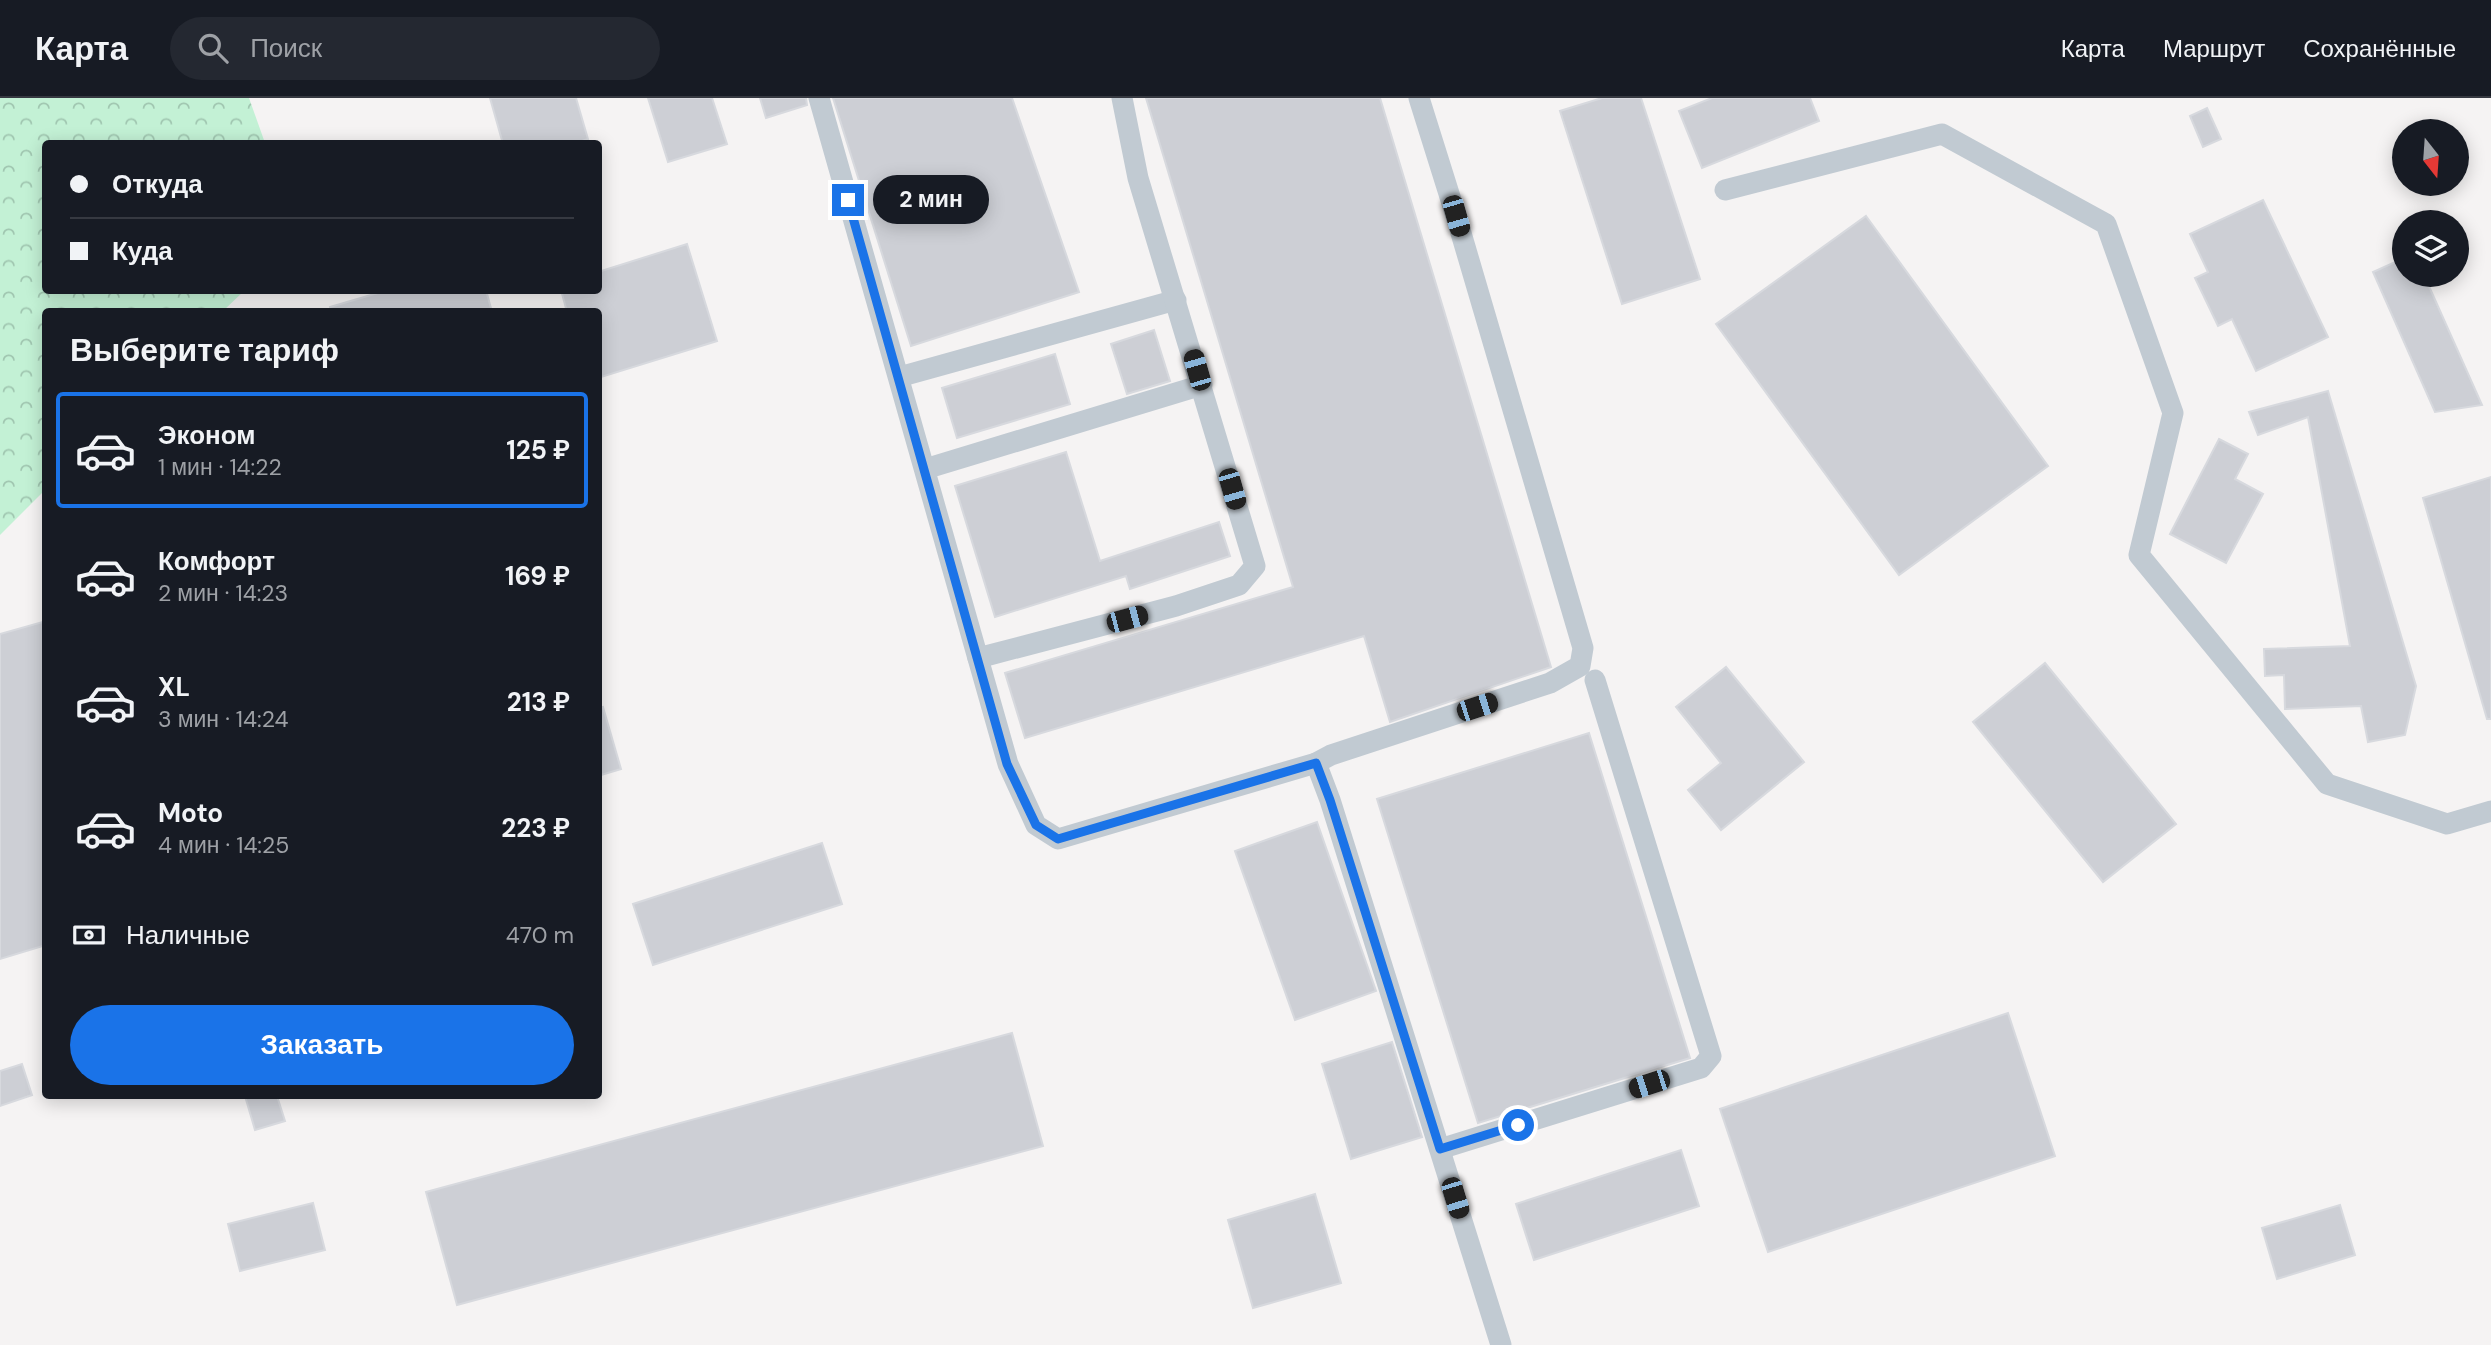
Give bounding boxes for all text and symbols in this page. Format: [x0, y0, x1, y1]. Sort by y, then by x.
search box [170, 17, 660, 80]
text: Карта [35, 27, 128, 70]
icon: search [194, 29, 232, 67]
text: Поиск [250, 31, 322, 65]
text: Карта [2061, 33, 2125, 64]
text: Маршрут [2163, 33, 2265, 64]
text: Сохранённые [2303, 33, 2456, 64]
north arrow [2392, 119, 2469, 196]
map controls [2392, 119, 2469, 287]
text: Откуда [112, 167, 203, 201]
callout: 2 мин [872, 176, 988, 224]
route end [832, 184, 864, 216]
text: 2 мин [899, 184, 963, 214]
car [1441, 193, 1472, 239]
button: layers [2392, 210, 2469, 287]
text: Куда [112, 234, 173, 268]
text: Выберите тариф [70, 329, 339, 371]
car [1182, 347, 1213, 393]
text: Эконом [158, 418, 256, 452]
icon: car [74, 419, 137, 482]
text: 125 ₽ [506, 433, 570, 467]
text: 1 мин · 14:22 [158, 452, 282, 482]
car [1217, 466, 1248, 512]
text: Комфорт [158, 544, 275, 578]
icon: car [74, 545, 137, 608]
text: 169 ₽ [505, 559, 570, 593]
text: 2 мин · 14:23 [158, 578, 288, 608]
car [1104, 603, 1151, 635]
text: XL [158, 670, 190, 704]
icon: car [74, 671, 137, 734]
text: 213 ₽ [507, 685, 570, 719]
car [1454, 691, 1501, 723]
text: 3 мин · 14:24 [158, 704, 288, 734]
text: Moto [158, 796, 223, 830]
icon: car [74, 797, 137, 860]
text: 223 ₽ [501, 811, 570, 845]
text: 4 мин · 14:25 [158, 830, 289, 860]
icon: cash [70, 916, 108, 954]
text: Наличные [126, 918, 250, 952]
text: 470 m [506, 920, 574, 950]
button: Заказать [70, 1005, 574, 1085]
car [1626, 1068, 1673, 1100]
route start [1502, 1109, 1534, 1141]
car [1439, 1175, 1472, 1221]

